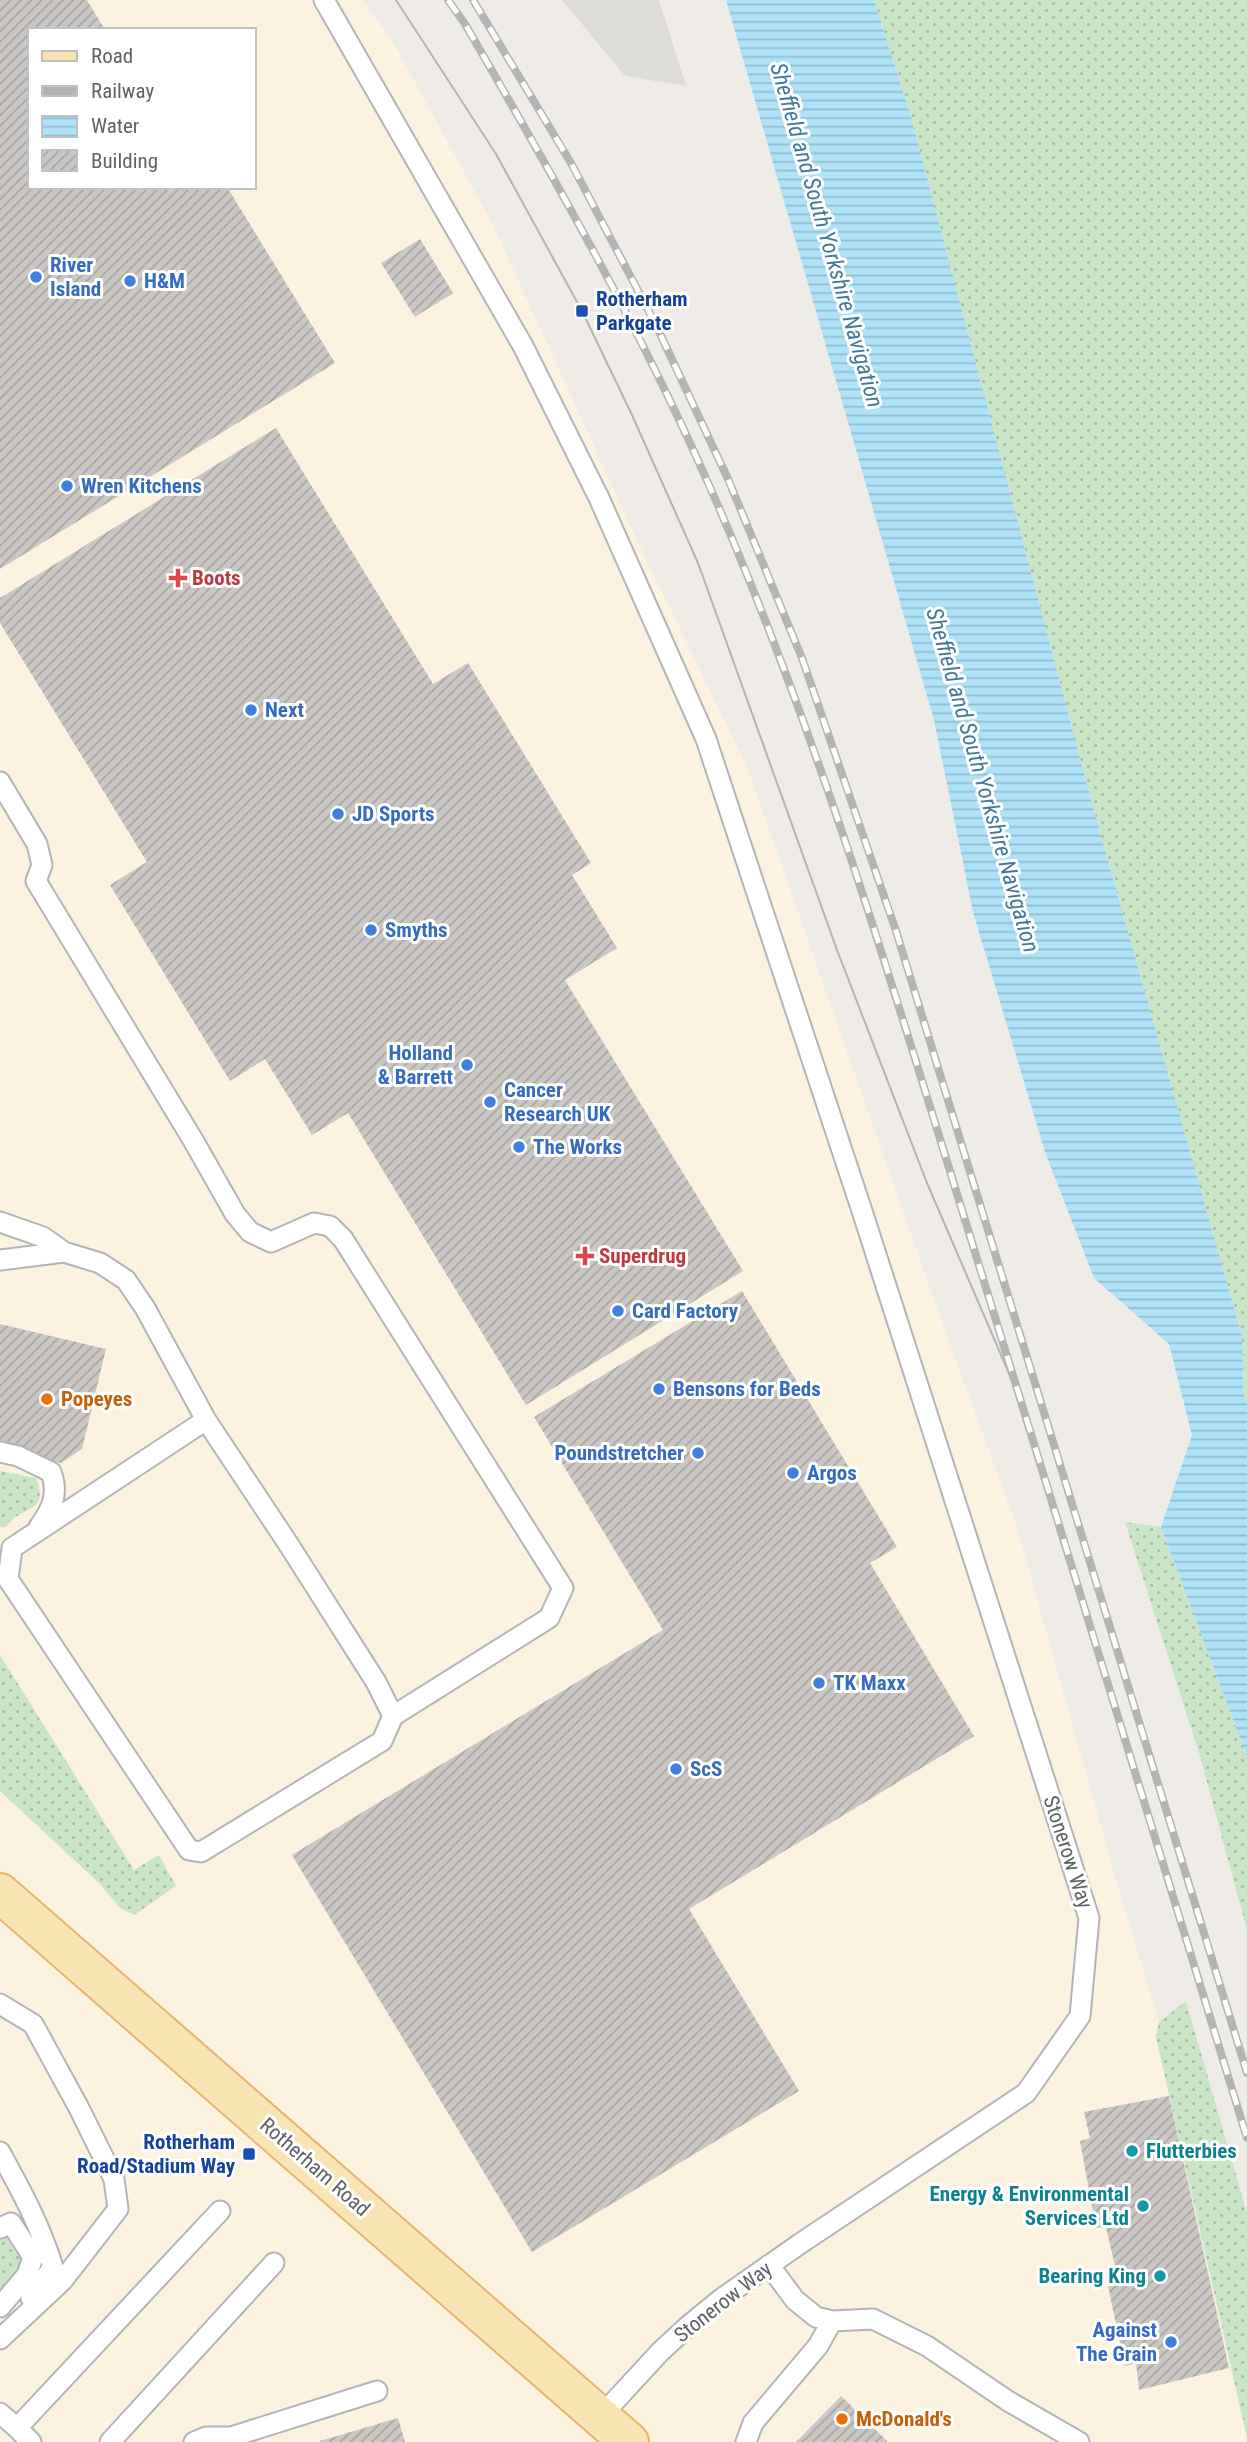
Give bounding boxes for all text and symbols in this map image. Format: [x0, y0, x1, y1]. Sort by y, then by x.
legend [28, 28, 256, 189]
text: Road [91, 44, 133, 68]
water label: Sheffield and South Yorkshire Navigation [764, 60, 889, 410]
text: Railway [91, 79, 154, 103]
text: Water [91, 114, 139, 138]
text: Building [91, 149, 158, 173]
place label: River Island [50, 253, 101, 301]
marker: River Island [28, 269, 44, 285]
place label: H&M [144, 269, 185, 293]
marker: H&M [122, 273, 138, 289]
place label: Rotherham Parkgate [596, 287, 688, 335]
marker: Rotherham Parkgate [574, 303, 590, 319]
place label: Wren Kitchens [81, 474, 202, 498]
marker: Wren Kitchens [59, 478, 75, 494]
place label: Boots [192, 566, 241, 590]
marker: Boots [170, 570, 186, 586]
water label: Sheffield and South Yorkshire Navigation [920, 605, 1045, 955]
place label: Next [265, 698, 304, 722]
marker: Next [243, 702, 259, 718]
place label: JD Sports [352, 802, 435, 826]
marker: JD Sports [330, 806, 346, 822]
place label: Smyths [385, 918, 448, 942]
marker: Smyths [363, 922, 379, 938]
place label: Holland & Barrett [378, 1041, 453, 1089]
marker: Holland & Barrett [459, 1057, 475, 1073]
place label: Cancer Research UK [504, 1078, 611, 1126]
marker: Cancer Research UK [482, 1094, 498, 1110]
place label: The Works [533, 1135, 622, 1159]
marker: The Works [511, 1139, 527, 1155]
place label: Superdrug [599, 1244, 686, 1268]
marker: Superdrug [577, 1248, 593, 1264]
place label: Card Factory [632, 1299, 739, 1323]
marker: Card Factory [610, 1303, 626, 1319]
place label: Bensons for Beds [673, 1377, 821, 1401]
marker: Bensons for Beds [651, 1381, 667, 1397]
place label: Popeyes [61, 1387, 132, 1411]
marker: Popeyes [39, 1391, 55, 1407]
place label: Poundstretcher [554, 1441, 684, 1465]
marker: Poundstretcher [690, 1445, 706, 1461]
place label: Argos [807, 1461, 857, 1485]
marker: Argos [785, 1465, 801, 1481]
place label: TK Maxx [833, 1671, 906, 1695]
marker: TK Maxx [811, 1675, 827, 1691]
place label: ScS [690, 1757, 722, 1781]
marker: ScS [668, 1761, 684, 1777]
street label: Stonerow Way [1039, 1793, 1098, 1912]
street label: Rotherham Road [255, 2113, 375, 2221]
place label: Rotherham Road/Stadium Way [77, 2130, 236, 2178]
place label: Flutterbies [1146, 2139, 1237, 2163]
marker: Flutterbies [1124, 2143, 1140, 2159]
marker: Rotherham Road/Stadium Way [241, 2146, 257, 2162]
place label: Energy & Environmental Services Ltd [929, 2182, 1129, 2230]
marker: Energy & Environmental Services Ltd [1135, 2198, 1151, 2214]
street label: Stonerow Way [670, 2256, 777, 2347]
place label: Bearing King [1038, 2264, 1146, 2288]
marker: Bearing King [1152, 2268, 1168, 2284]
place label: Against The Grain [1076, 2318, 1157, 2366]
marker: Against The Grain [1163, 2334, 1179, 2350]
place label: McDonald's [856, 2407, 952, 2431]
marker: McDonald's [834, 2411, 850, 2427]

